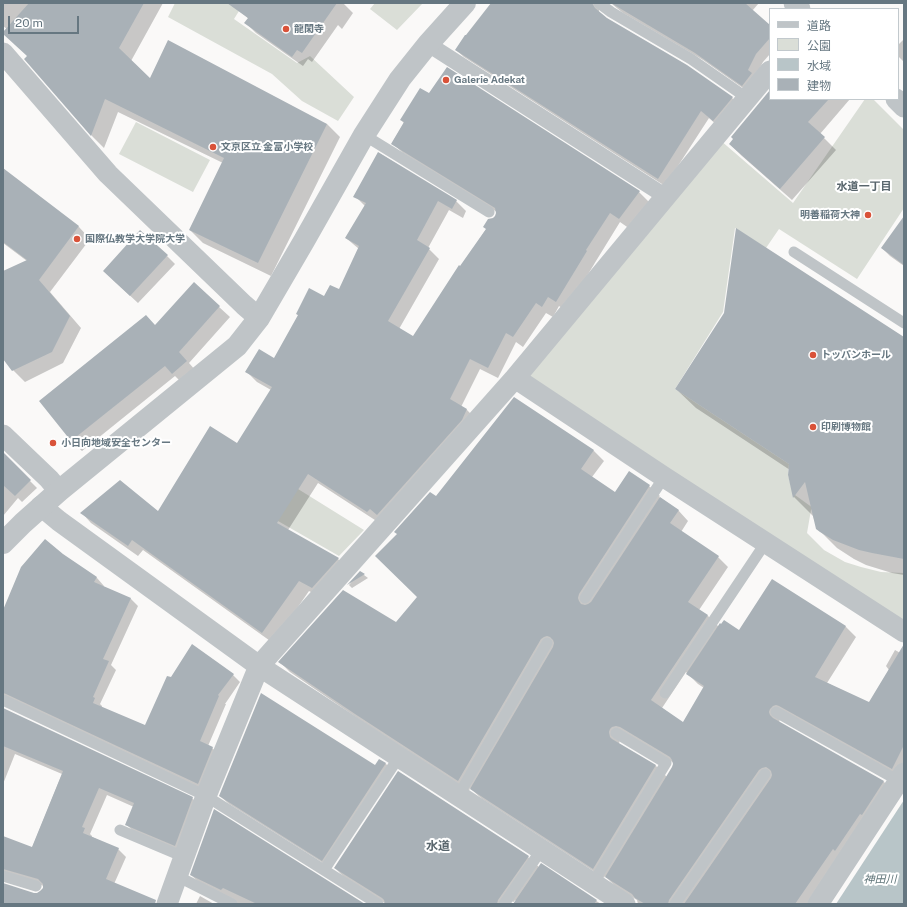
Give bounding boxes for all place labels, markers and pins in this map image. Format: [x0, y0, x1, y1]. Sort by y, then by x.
place label: 龍閑寺 [294, 23, 324, 35]
marker: 龍閑寺 [281, 24, 291, 34]
place label: Galerie Adekat [454, 74, 525, 86]
marker: Galerie Adekat [441, 75, 451, 85]
place label: 文京区立 金富小学校 [221, 141, 313, 153]
marker: 文京区立 金富小学校 [208, 142, 218, 152]
place label: 明善稲荷大神 [800, 209, 860, 221]
marker: 明善稲荷大神 [863, 210, 873, 220]
place label: 国際仏教学大学院大学 [85, 233, 185, 245]
marker: 国際仏教学大学院大学 [72, 234, 82, 244]
place label: トッパンホール [821, 349, 891, 361]
marker: トッパンホール [808, 350, 818, 360]
place label: 印刷博物館 [821, 421, 871, 433]
marker: 印刷博物館 [808, 422, 818, 432]
place label: 小日向地域安全センター [61, 437, 171, 449]
marker: 小日向地域安全センター [48, 438, 58, 448]

